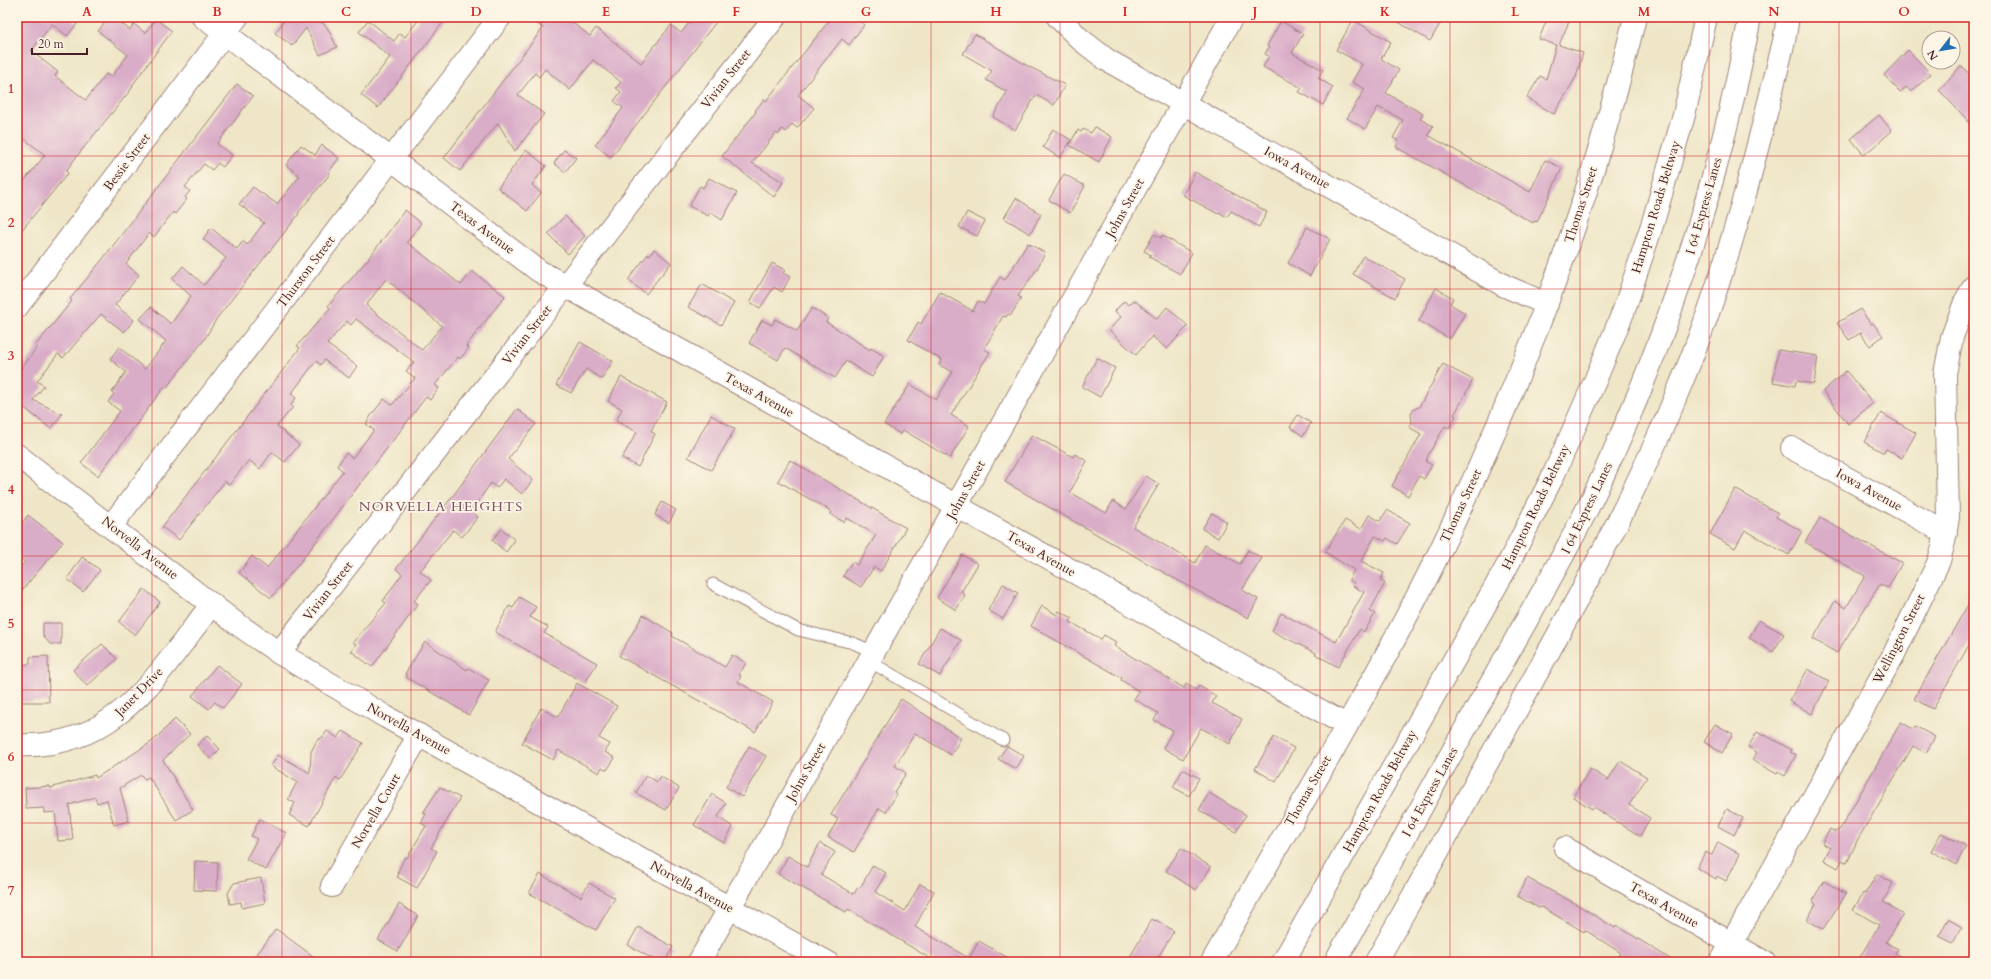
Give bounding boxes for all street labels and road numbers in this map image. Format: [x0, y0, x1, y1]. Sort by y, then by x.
street label: Vivian Street [697, 45, 755, 113]
street label: Bessie Street [99, 130, 155, 194]
street label: Hampton Roads Beltway [1627, 138, 1685, 276]
street label: Iowa Avenue [1261, 142, 1333, 194]
street label: I 64 Express Lanes [1682, 155, 1726, 257]
street label: Thomas Street [1560, 164, 1602, 246]
street label: Johns Street [1100, 175, 1149, 243]
street label: Texas Avenue [446, 197, 518, 259]
street label: Thurston Street [273, 232, 339, 312]
street label: Vivian Street [498, 301, 556, 369]
street label: Texas Avenue [721, 368, 797, 422]
street label: Hampton Roads Beltway [1498, 441, 1574, 573]
street label: Johns Street [941, 457, 990, 525]
street label: I 64 Express Lanes [1557, 459, 1617, 557]
street label: Iowa Avenue [1833, 464, 1905, 516]
street label: Thomas Street [1436, 466, 1486, 546]
street label: Norvella Avenue [98, 512, 182, 584]
street label: Texas Avenue [1003, 527, 1079, 581]
street label: Vivian Street [299, 557, 357, 625]
street label: Wellington Street [1868, 591, 1929, 688]
street label: Janet Drive [109, 663, 167, 722]
street label: Norvella Avenue [364, 699, 454, 760]
street label: Hampton Roads Beltway [1339, 726, 1421, 856]
street label: Johns Street [781, 739, 830, 806]
street label: I 64 Express Lanes [1398, 744, 1462, 840]
street label: Thomas Street [1280, 752, 1336, 830]
street label: Norvella Court [347, 770, 405, 852]
street label: Norvella Avenue [647, 857, 737, 918]
street label: Texas Avenue [1626, 878, 1702, 932]

